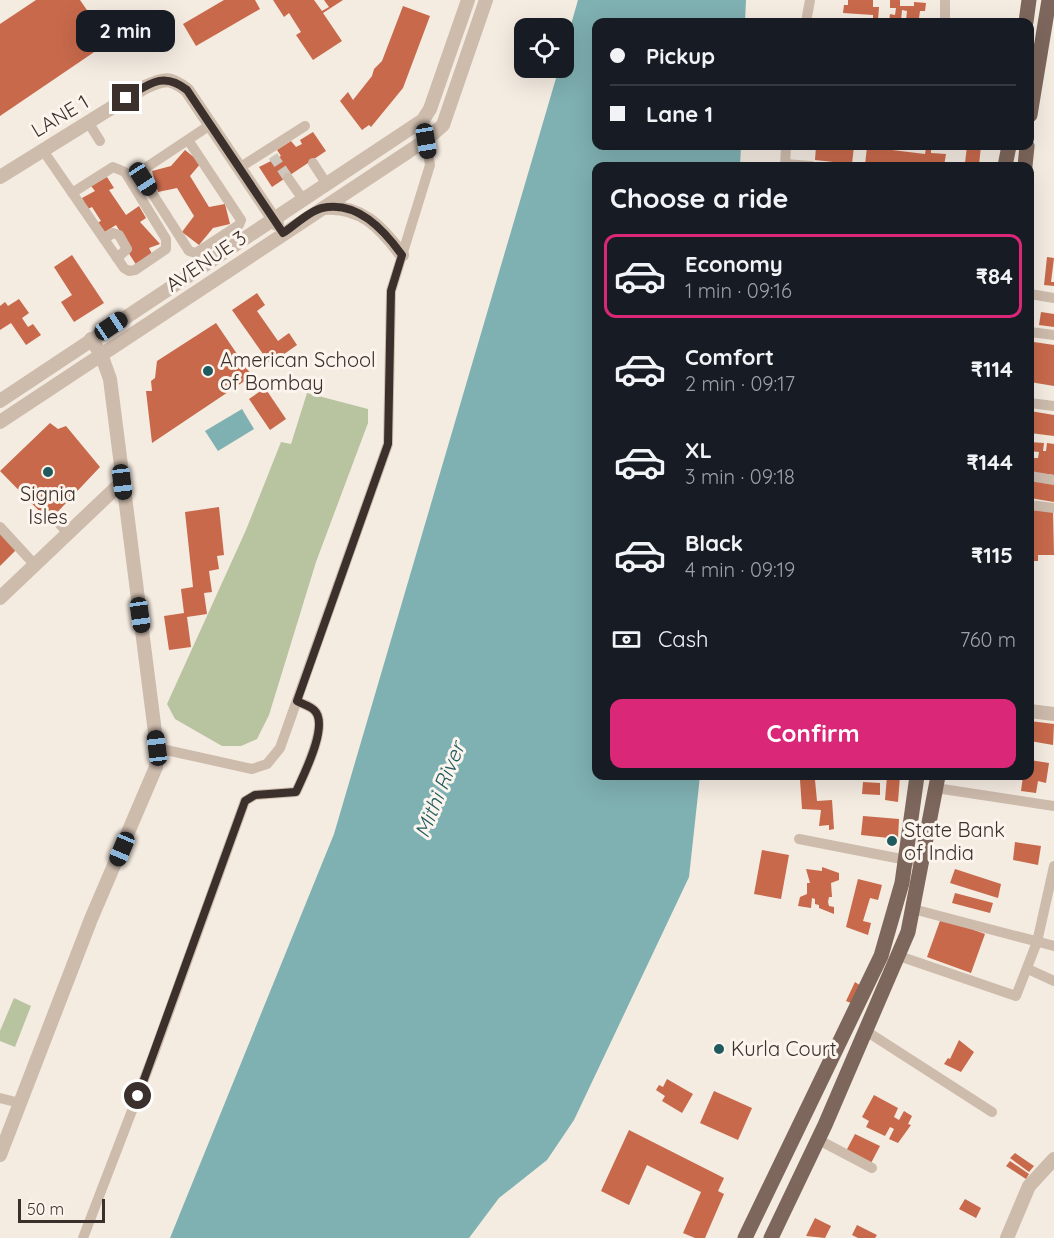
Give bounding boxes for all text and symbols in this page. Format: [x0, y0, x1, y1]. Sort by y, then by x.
callout: 2 min [76, 11, 176, 53]
text: 2 min [99, 18, 152, 43]
map controls [514, 18, 574, 78]
button: locate [514, 18, 574, 78]
text: Pickup [646, 42, 715, 70]
route end [112, 84, 139, 111]
street label: LANE 1 [27, 89, 93, 142]
text: Lane 1 [646, 100, 713, 128]
car [414, 122, 438, 160]
car [126, 159, 160, 199]
text: Choose a ride [610, 181, 788, 215]
street label: AVENUE 3 [161, 225, 251, 297]
icon: car [613, 249, 667, 303]
text: Economy [685, 250, 783, 278]
text: ₹84 [976, 262, 1013, 290]
text: 1 min · 09:16 [685, 278, 792, 303]
car [91, 308, 131, 344]
icon: car [613, 342, 667, 396]
text: Comfort [685, 343, 774, 371]
place label: American School of Bombay [220, 347, 376, 395]
text: ₹114 [971, 355, 1013, 383]
marker: American School of Bombay [201, 364, 215, 378]
text: 2 min · 09:17 [685, 371, 795, 396]
icon: car [613, 435, 667, 489]
text: XL [685, 436, 712, 464]
text: ₹144 [966, 448, 1013, 476]
car [111, 463, 133, 501]
text: 3 min · 09:18 [685, 464, 795, 489]
marker: Signia Isles [41, 465, 55, 479]
place label: Signia Isles [20, 481, 76, 529]
icon: car [613, 528, 667, 582]
text: Black [685, 529, 743, 557]
text: ₹115 [971, 541, 1013, 569]
text: 4 min · 09:19 [685, 557, 795, 582]
car [129, 596, 151, 634]
icon: cash [610, 623, 643, 656]
text: Cash [658, 625, 709, 653]
text: 760 m [960, 627, 1016, 652]
button: Confirm [610, 699, 1016, 768]
car [146, 729, 168, 767]
water label: Mithi River [408, 735, 471, 841]
place label: State Bank of India [904, 817, 1005, 865]
car [107, 829, 137, 869]
marker: State Bank of India [885, 834, 899, 848]
place label: Kurla Court [731, 1036, 837, 1061]
marker: Kurla Court [712, 1042, 726, 1056]
route start [124, 1082, 151, 1109]
scale bar [18, 1196, 105, 1224]
text: 50 m [27, 1199, 64, 1219]

